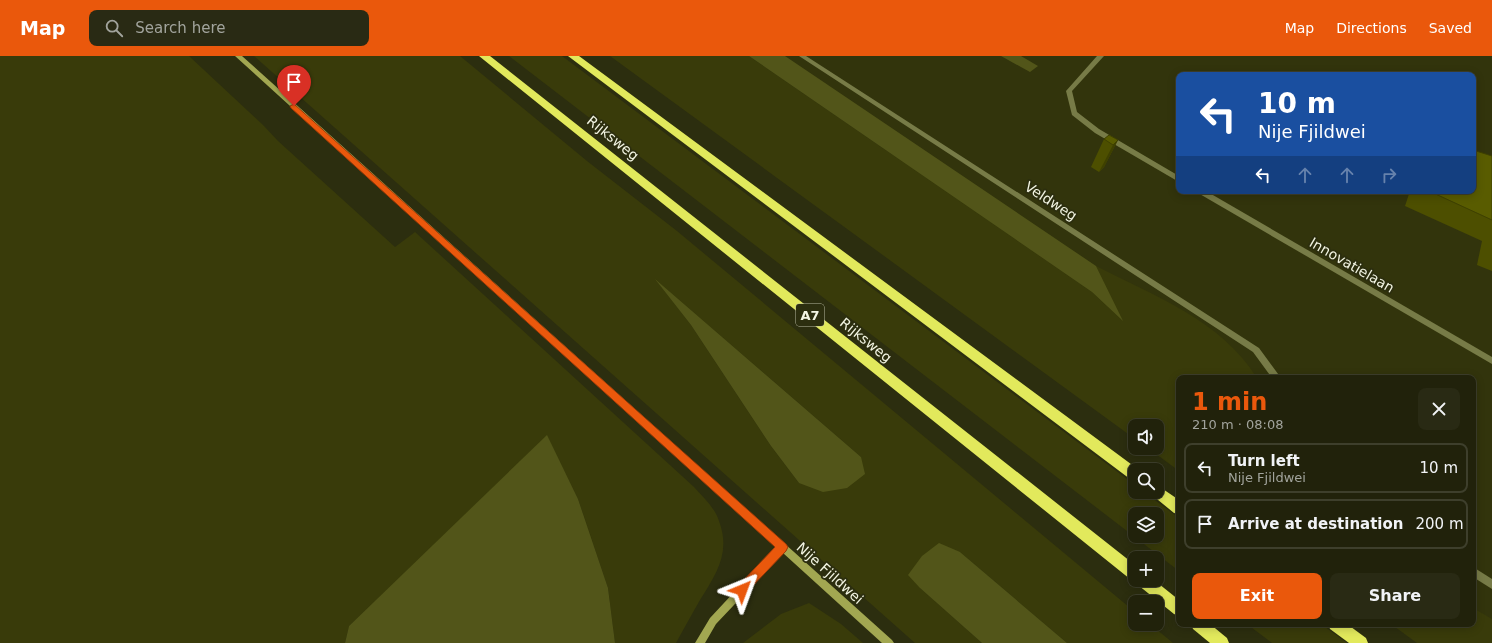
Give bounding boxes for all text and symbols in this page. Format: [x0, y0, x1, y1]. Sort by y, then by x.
search box [89, 10, 369, 46]
text: Map [20, 17, 65, 39]
icon: search [103, 17, 125, 39]
text: Search here [135, 19, 225, 37]
text: Map [1285, 20, 1314, 36]
text: Directions [1336, 20, 1407, 36]
text: Saved [1429, 20, 1472, 36]
pin [277, 65, 311, 106]
icon: arrive [283, 71, 305, 93]
text: 10 m [1258, 87, 1336, 120]
icon: left [1192, 88, 1244, 140]
street label: Rijksweg [584, 112, 642, 164]
text: Nije Fjildwei [1258, 121, 1366, 142]
icon: left [1252, 164, 1274, 186]
icon: ahead [1294, 164, 1316, 186]
icon: ahead [1336, 164, 1358, 186]
icon: right [1378, 164, 1400, 186]
street label: Veldweg [1022, 178, 1080, 224]
street label: Innovatielaan [1307, 234, 1397, 296]
road number: A7 [796, 304, 824, 326]
street label: Rijksweg [837, 314, 895, 366]
text: 1 min [1192, 388, 1267, 416]
button: close [1418, 388, 1460, 430]
text: 210 m · 08:08 [1192, 417, 1283, 432]
map controls [1128, 419, 1164, 631]
button: sound [1128, 419, 1164, 455]
text: Turn left [1228, 452, 1300, 470]
icon: left [1194, 457, 1216, 479]
text: 10 m [1420, 459, 1458, 477]
button: search [1128, 463, 1164, 499]
text: Nije Fjildwei [1228, 470, 1306, 485]
button: layers [1128, 507, 1164, 543]
icon: arrive [1194, 513, 1216, 535]
text: Arrive at destination [1228, 515, 1403, 533]
text: 200 m [1415, 515, 1464, 533]
street label: Nije Fjildwei [793, 539, 867, 607]
button: + [1128, 551, 1164, 587]
position arrow [721, 569, 763, 611]
button: Exit [1192, 573, 1322, 619]
button: Share [1330, 573, 1460, 619]
button: − [1128, 595, 1164, 631]

